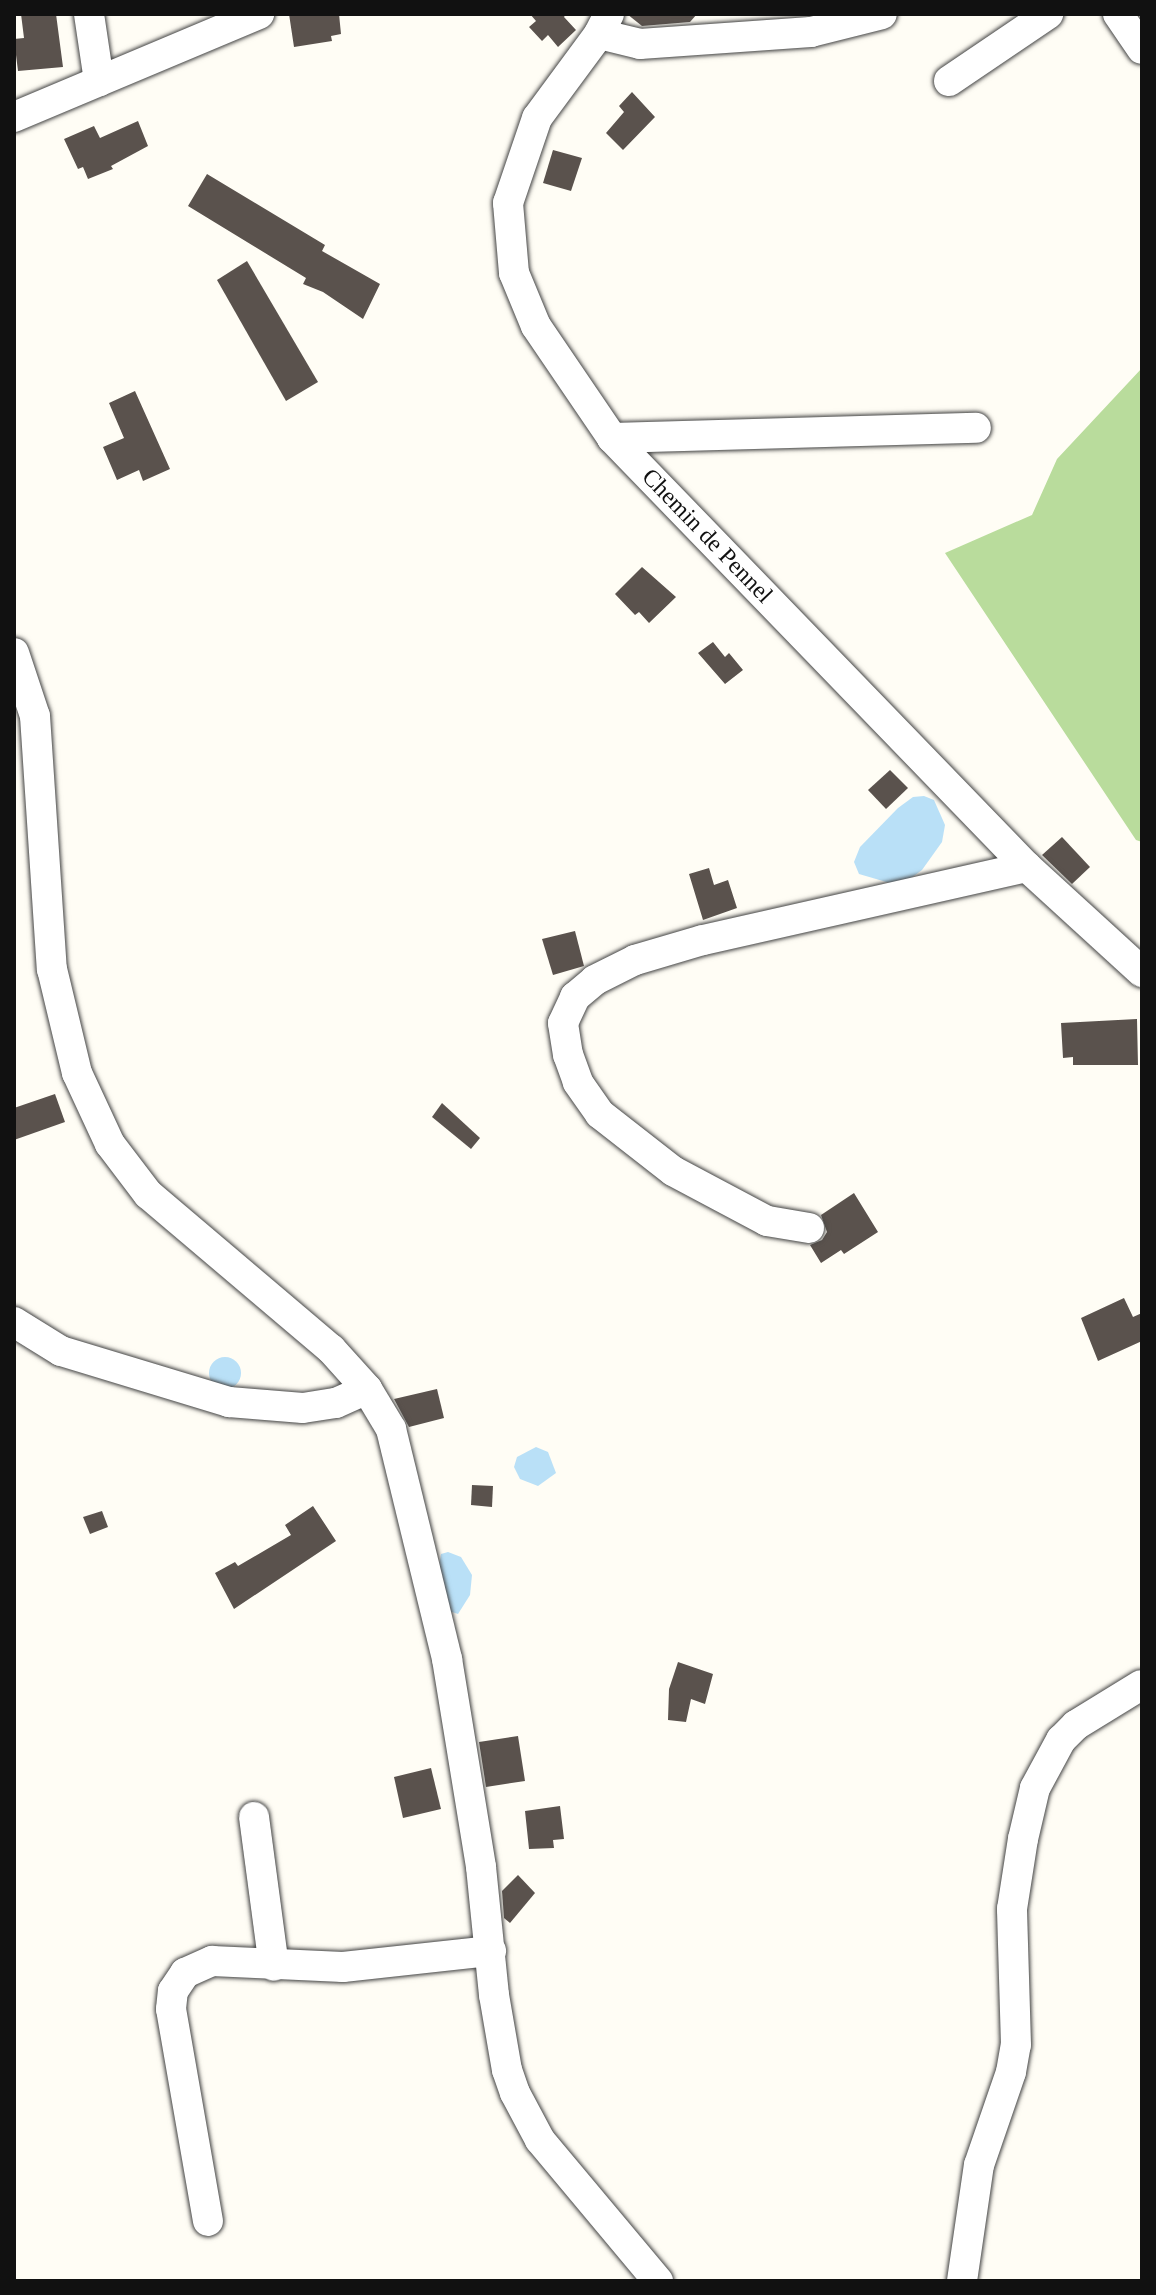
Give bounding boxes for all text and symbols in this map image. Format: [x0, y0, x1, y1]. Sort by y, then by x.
street label: Chemin de Pennel [636, 463, 778, 609]

